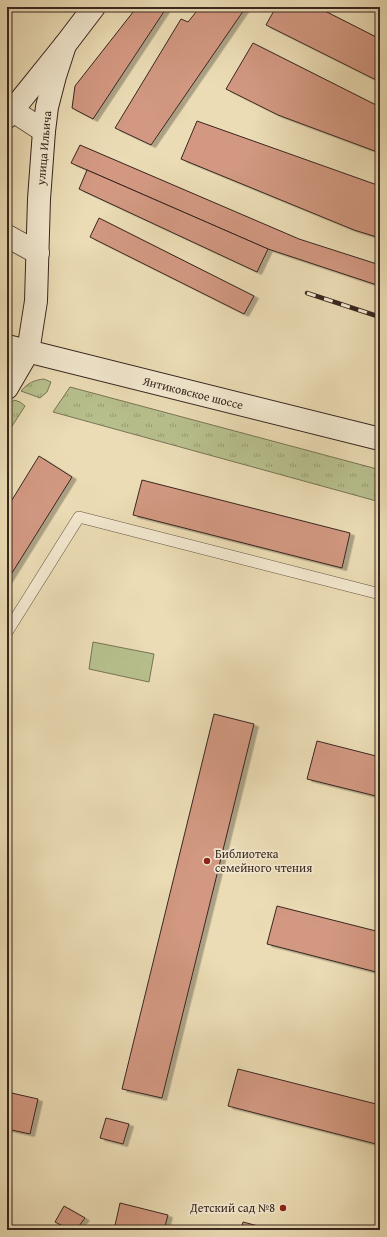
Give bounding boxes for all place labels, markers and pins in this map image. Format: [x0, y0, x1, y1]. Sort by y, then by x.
place label: Библиотека семейного чтения [215, 845, 312, 876]
marker: Библиотека семейного чтения [202, 856, 212, 866]
place label: Детский сад №8 [189, 1199, 275, 1216]
marker: Детский сад №8 [278, 1203, 288, 1213]

